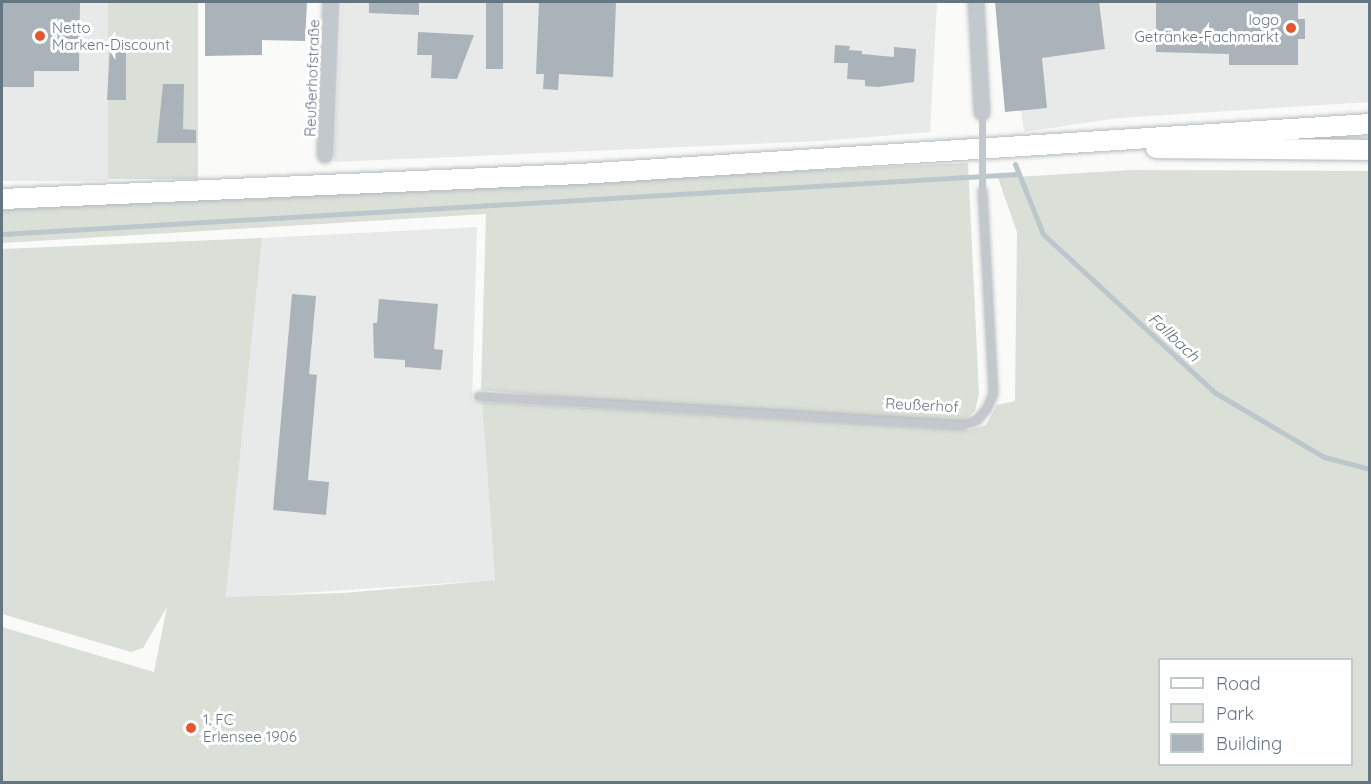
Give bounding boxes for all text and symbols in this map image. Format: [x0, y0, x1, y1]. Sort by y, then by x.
place label: logo Getränke-Fachmarkt [1134, 10, 1279, 45]
place label: Netto Marken-Discount [52, 18, 170, 53]
street label: Reußerhofstraße [301, 19, 323, 137]
marker: logo Getränke-Fachmarkt [1284, 21, 1298, 35]
marker: Netto Marken-Discount [33, 29, 47, 43]
water label: Fallbach [1145, 309, 1203, 365]
street label: Reußerhof [885, 394, 959, 416]
legend [1158, 658, 1353, 766]
text: Road [1216, 672, 1261, 695]
text: Park [1216, 702, 1254, 725]
place label: 1. FC Erlensee 1906 [203, 710, 297, 745]
marker: 1. FC Erlensee 1906 [184, 721, 198, 735]
text: Building [1216, 732, 1282, 755]

